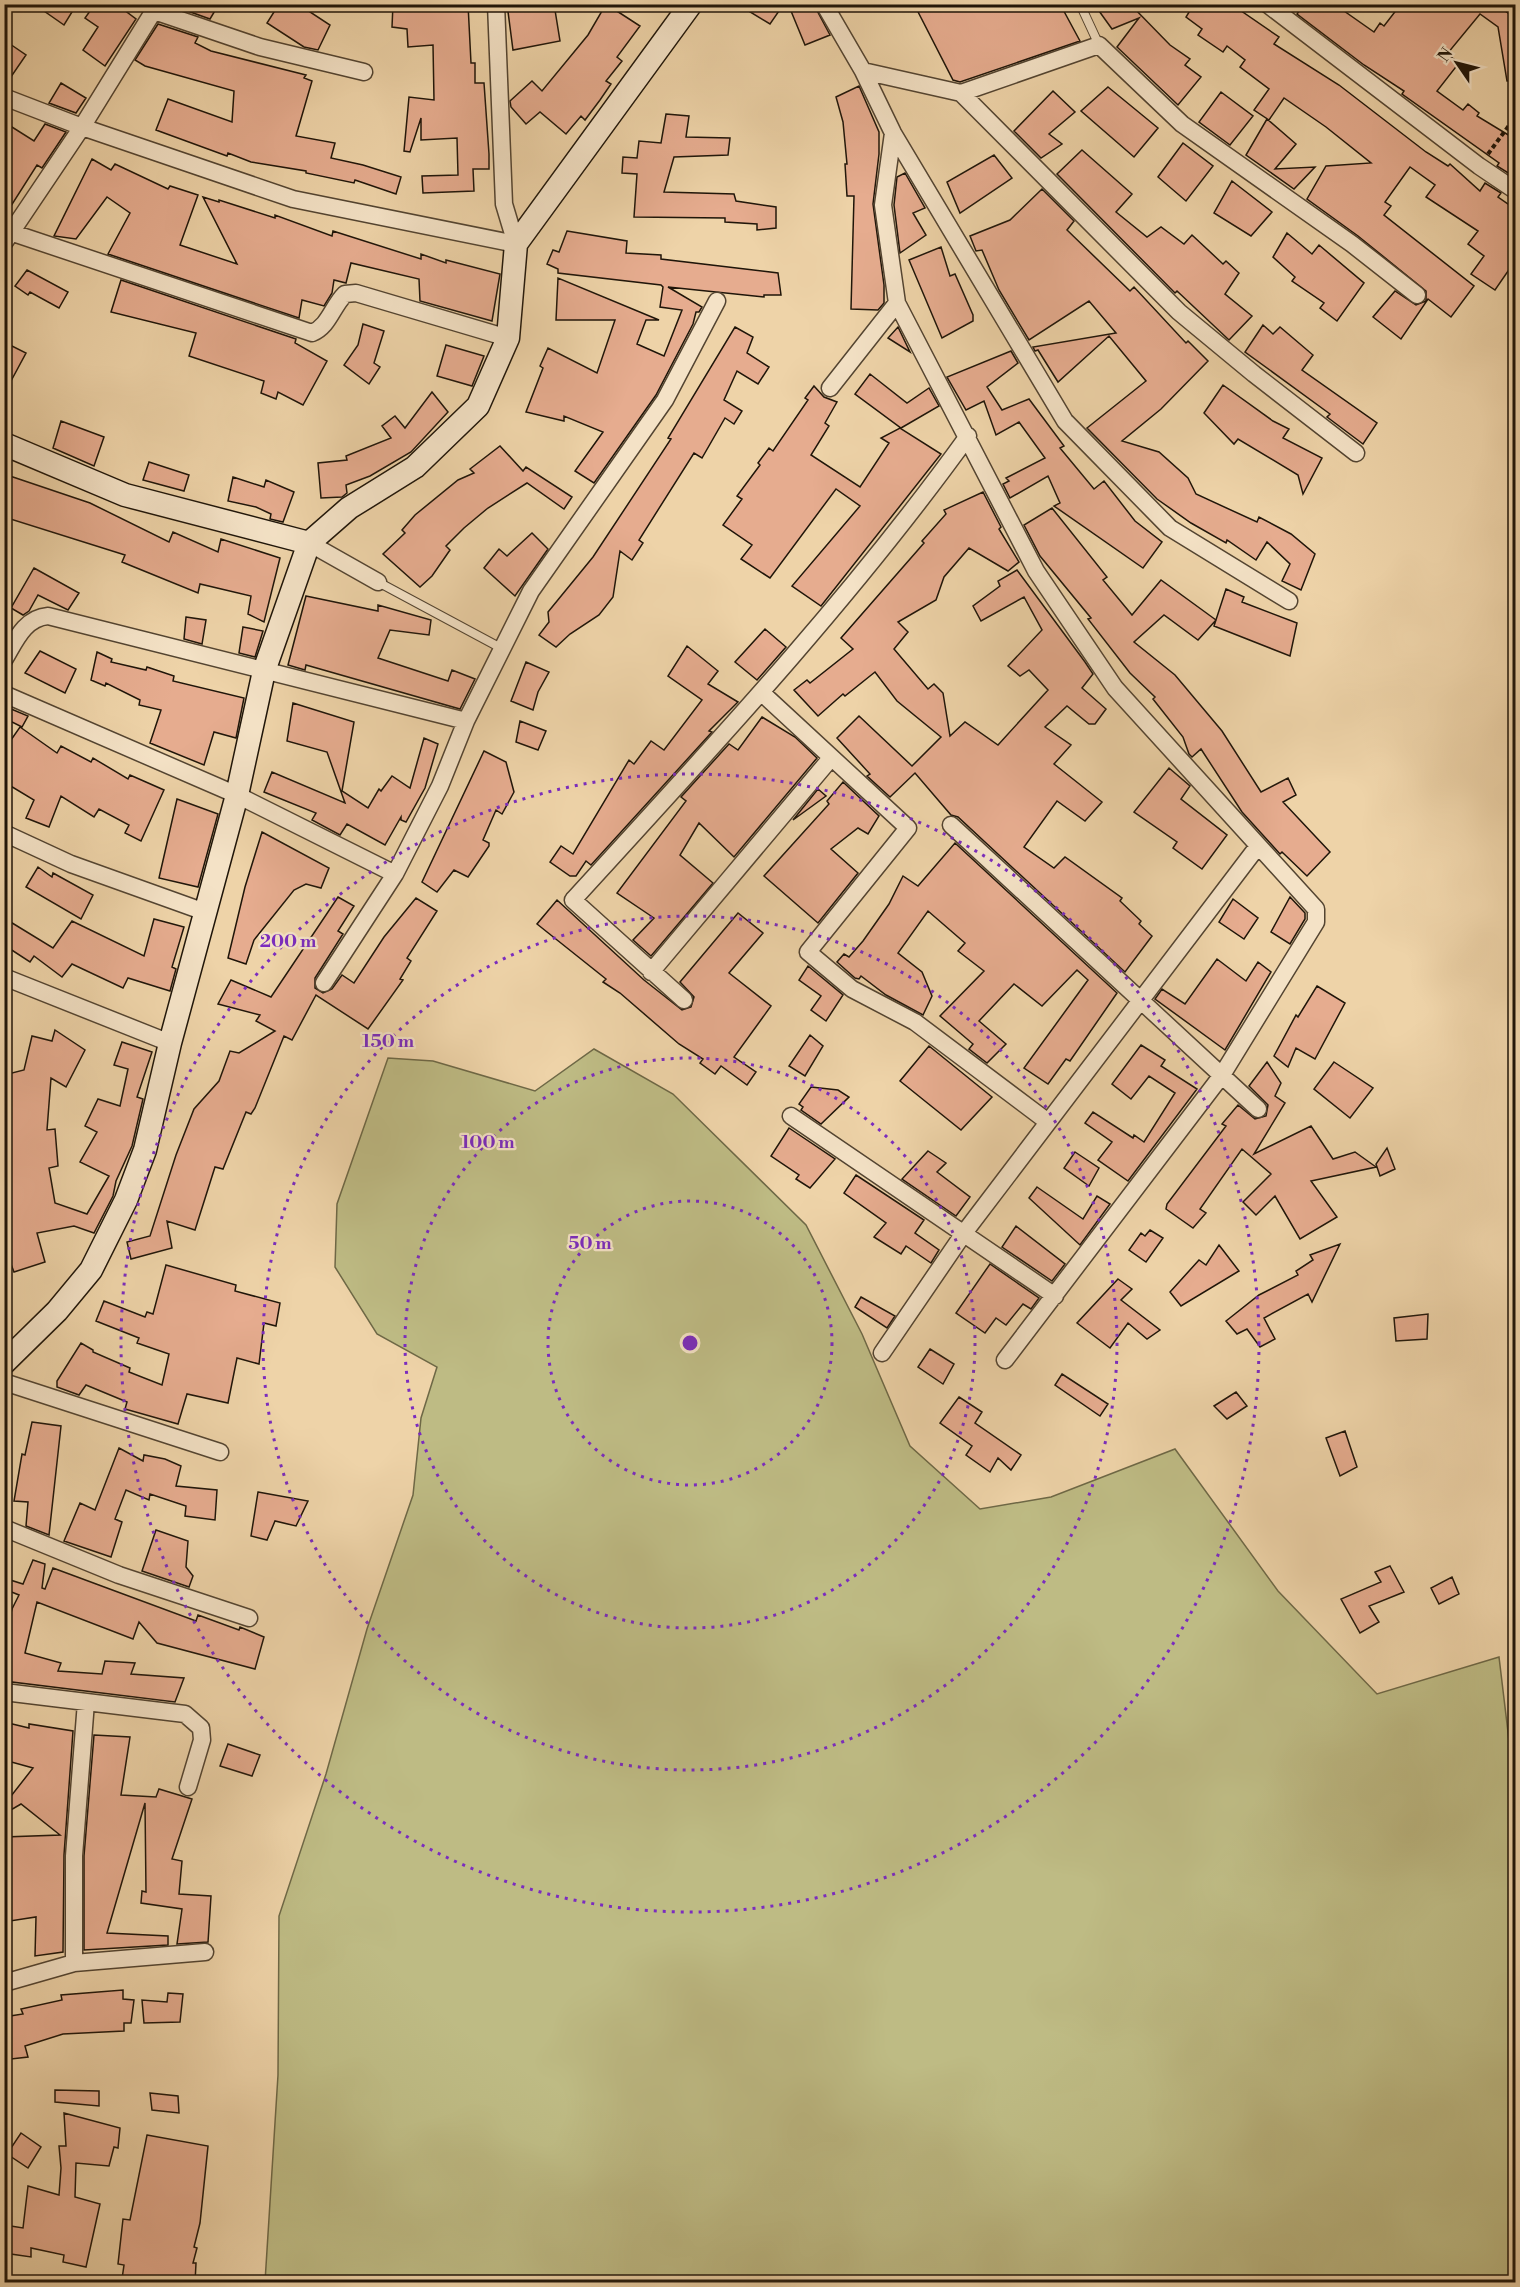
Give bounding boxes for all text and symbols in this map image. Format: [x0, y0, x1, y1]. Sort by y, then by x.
north arrow [1427, 33, 1487, 93]
text: N [1434, 44, 1458, 66]
text: 200 m [260, 930, 317, 953]
text: 150 m [362, 1030, 415, 1053]
text: 100 m [461, 1131, 515, 1154]
text: 50 m [568, 1232, 612, 1255]
centre of rings [680, 1333, 700, 1353]

